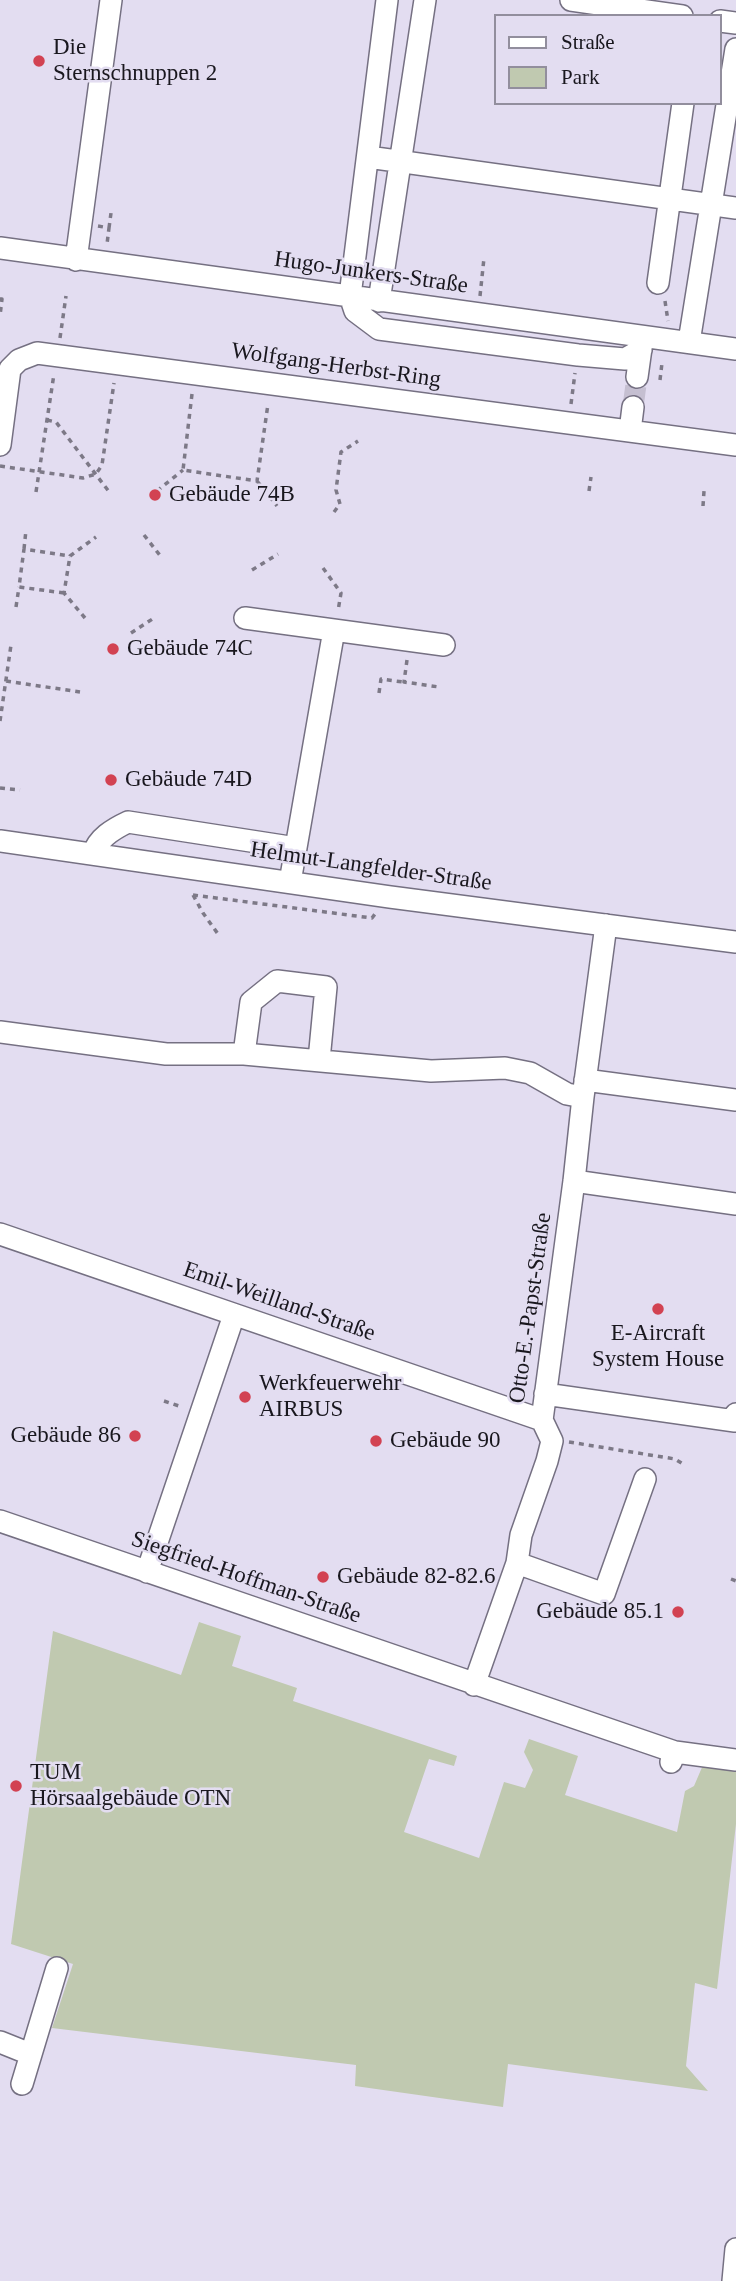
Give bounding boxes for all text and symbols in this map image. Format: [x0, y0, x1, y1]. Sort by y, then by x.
legend [494, 14, 722, 105]
text: Straße [561, 30, 615, 54]
place label: Die Sternschnuppen 2 [53, 34, 217, 88]
marker: Die Sternschnuppen 2 [31, 53, 47, 69]
text: Park [561, 65, 600, 89]
street label: Hugo-Junkers-Straße [272, 246, 470, 300]
street label: Wolfgang-Herbst-Ring [229, 338, 443, 394]
place label: Gebäude 74B [169, 481, 295, 509]
marker: Gebäude 74B [147, 487, 163, 503]
place label: Gebäude 74C [127, 635, 253, 663]
marker: Gebäude 74C [105, 641, 121, 657]
place label: Gebäude 74D [125, 766, 252, 794]
marker: Gebäude 74D [103, 772, 119, 788]
street label: Helmut-Langfelder-Straße [249, 836, 493, 898]
street label: Otto-E.-Papst-Straße [504, 1211, 558, 1405]
street label: Emil-Weilland-Straße [179, 1256, 379, 1348]
marker: E-Aircraft System House [650, 1301, 666, 1317]
place label: E-Aircraft System House [592, 1320, 724, 1374]
place label: Werkfeuerwehr AIRBUS [259, 1370, 401, 1424]
marker: Werkfeuerwehr AIRBUS [237, 1389, 253, 1405]
place label: Gebäude 86 [11, 1422, 121, 1450]
place label: Gebäude 90 [390, 1427, 500, 1455]
marker: Gebäude 86 [127, 1428, 143, 1444]
marker: Gebäude 90 [368, 1433, 384, 1449]
street label: Siegfried-Hoffman-Straße [128, 1526, 364, 1630]
place label: Gebäude 82-82.6 [337, 1563, 495, 1591]
marker: Gebäude 82-82.6 [315, 1569, 331, 1585]
place label: Gebäude 85.1 [536, 1598, 664, 1626]
marker: Gebäude 85.1 [670, 1604, 686, 1620]
place label: TUM Hörsaalgebäude OTN [30, 1759, 231, 1813]
marker: TUM Hörsaalgebäude OTN [8, 1778, 24, 1794]

